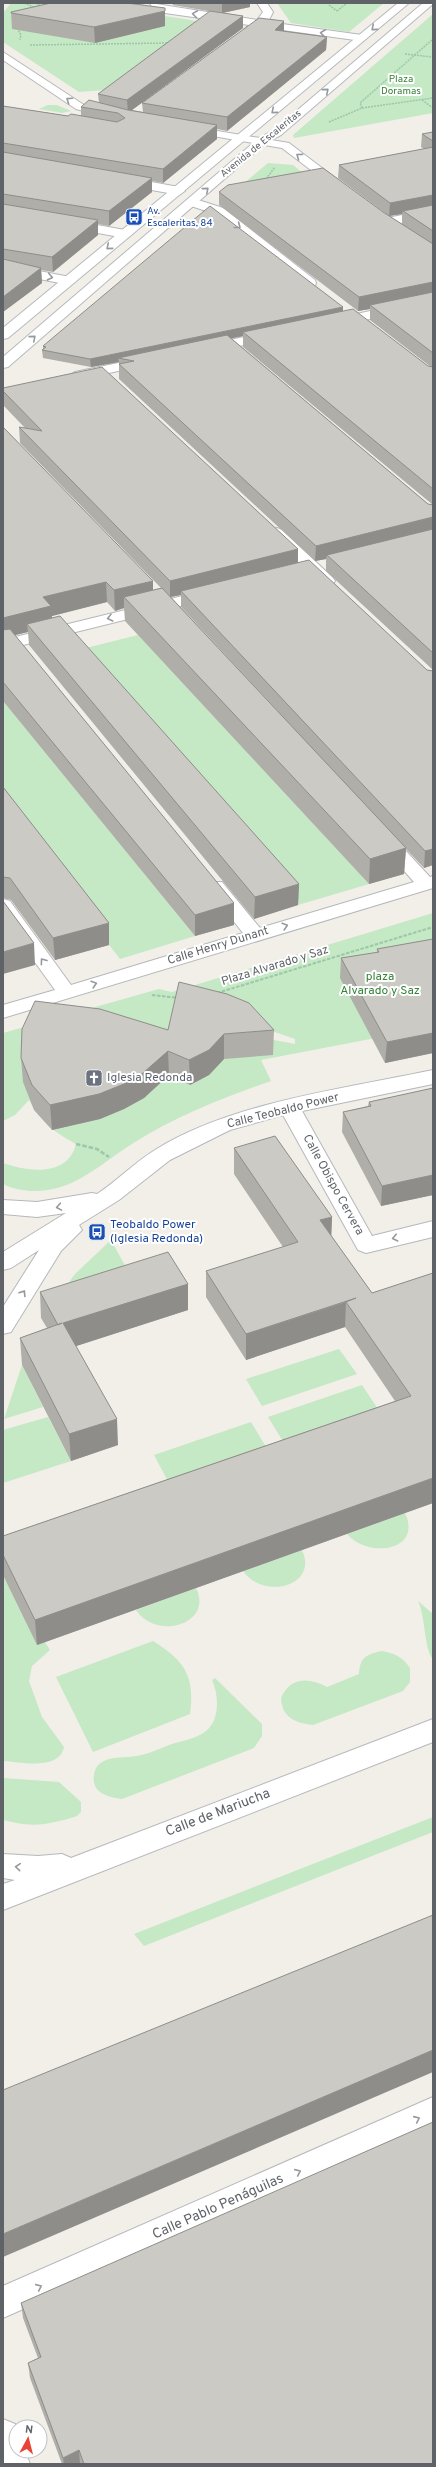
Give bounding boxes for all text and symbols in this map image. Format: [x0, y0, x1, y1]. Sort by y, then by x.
one-way arrow [192, 10, 198, 19]
one-way arrow [371, 23, 379, 30]
one-way arrow [320, 29, 326, 38]
park label: Plaza Doramas [381, 73, 421, 98]
one-way arrow [322, 88, 329, 95]
one-way arrow [66, 97, 73, 105]
street label: Avenida de Escaleritas [218, 107, 304, 181]
one-way arrow [272, 107, 279, 114]
one-way arrow [297, 154, 304, 161]
one-way arrow [201, 187, 208, 194]
place label: Av. Escaleritas, 84 [147, 205, 213, 230]
bus stop icon: Av. Escaleritas, 84 [124, 207, 144, 227]
one-way arrow [234, 221, 241, 228]
one-way arrow [107, 243, 114, 250]
one-way arrow [47, 272, 53, 281]
one-way arrow [28, 336, 35, 343]
one-way arrow [106, 613, 113, 622]
one-way arrow [282, 922, 289, 931]
street label: Calle Henry Dunant [165, 923, 271, 969]
street label: Plaza Alvarado y Saz [219, 942, 331, 990]
one-way arrow [41, 958, 48, 965]
park label: plaza Alvarado y Saz [340, 969, 420, 999]
one-way arrow [90, 980, 97, 989]
church icon: Iglesia Redonda [84, 1068, 104, 1088]
place label: Iglesia Redonda [107, 1070, 192, 1086]
street label: Calle Teobaldo Power [225, 1089, 341, 1133]
street label: Calle Obispo Cervera [299, 1132, 367, 1238]
one-way arrow [56, 1202, 62, 1211]
place label: Teobaldo Power (Iglesia Redonda) [110, 1217, 203, 1247]
bus stop icon: Teobaldo Power (Iglesia Redonda) [87, 1222, 107, 1242]
one-way arrow [392, 1233, 399, 1242]
one-way arrow [19, 1290, 26, 1297]
street label: Calle de Mariucha [163, 1785, 273, 1841]
one-way arrow [15, 1863, 21, 1872]
one-way arrow [413, 2116, 421, 2124]
one-way arrow [295, 2168, 302, 2176]
street label: Calle Pablo Penáguilas [150, 2170, 286, 2244]
one-way arrow [35, 2283, 42, 2291]
north arrow [8, 2419, 48, 2459]
text: N [24, 2423, 34, 2437]

